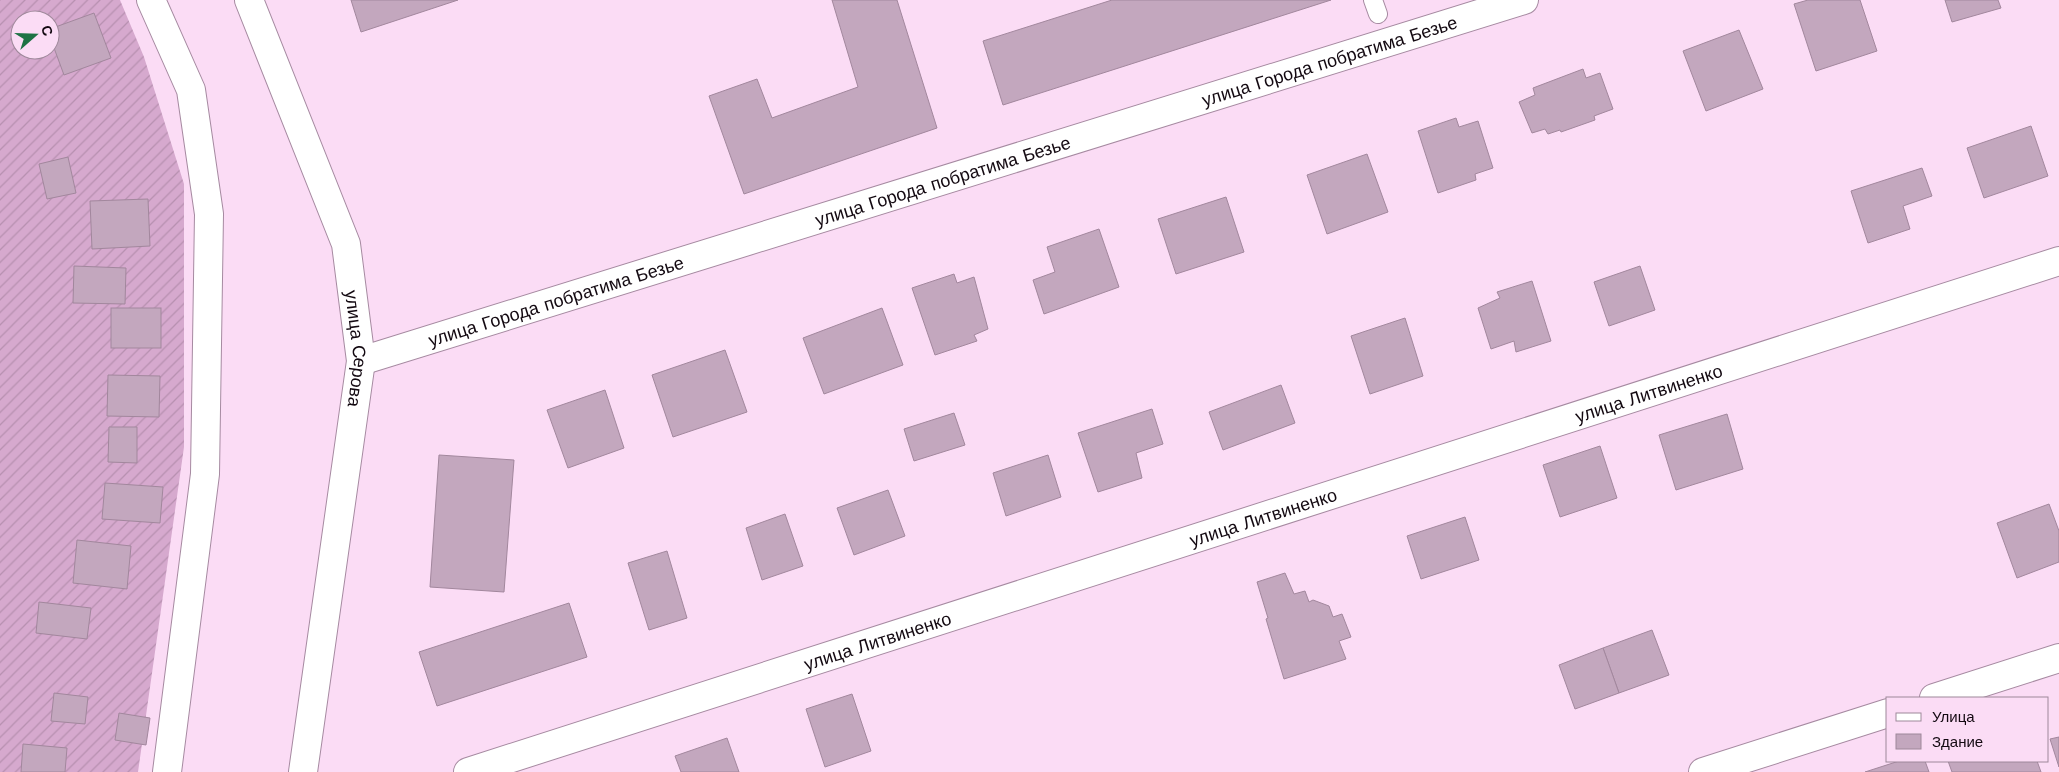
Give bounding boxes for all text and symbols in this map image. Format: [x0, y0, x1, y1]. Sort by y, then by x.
north arrow [10, 10, 60, 60]
street label: улица Города побратима Безье [1199, 11, 1460, 110]
text: С [38, 23, 56, 38]
street label: улица Города побратима Безье [812, 131, 1073, 230]
street label: улица Города побратима Безье [426, 251, 686, 350]
street label: улица Серова [341, 289, 372, 410]
street label: улица Литвиненко [1572, 359, 1725, 426]
street label: улица Литвиненко [1187, 483, 1339, 550]
street label: улица Литвиненко [801, 607, 954, 674]
legend [1886, 697, 2049, 762]
text: Улица [1932, 708, 1975, 726]
text: Здание [1932, 733, 1983, 751]

